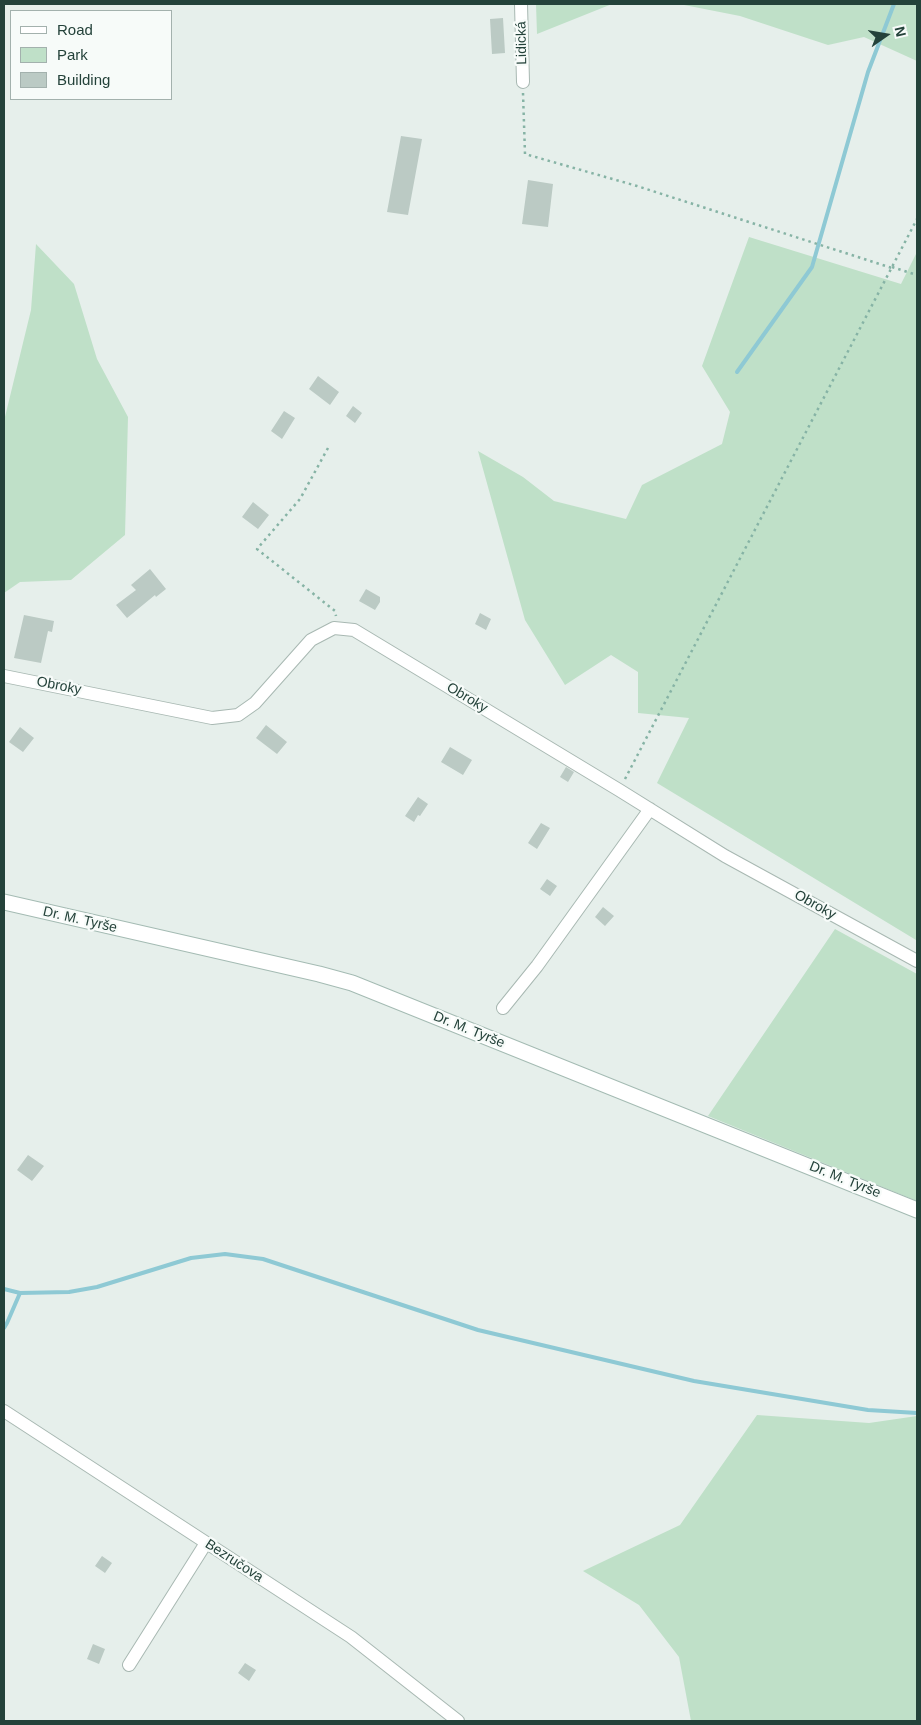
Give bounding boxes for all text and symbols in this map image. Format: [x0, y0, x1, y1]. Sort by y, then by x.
legend [10, 10, 172, 100]
north arrow [861, 10, 911, 60]
text: Road [57, 21, 93, 38]
street label: Lidická [513, 21, 531, 65]
text: N [892, 25, 910, 38]
text: Park [57, 46, 88, 63]
text: Building [57, 71, 110, 88]
street label: Obroky [35, 673, 83, 699]
street label: Obroky [443, 679, 491, 717]
street label: Obroky [791, 887, 839, 923]
street label: Dr. M. Tyrše [41, 903, 119, 937]
street label: Dr. M. Tyrše [431, 1008, 507, 1052]
street label: Dr. M. Tyrše [807, 1158, 883, 1202]
street label: Bezručova [202, 1536, 266, 1586]

